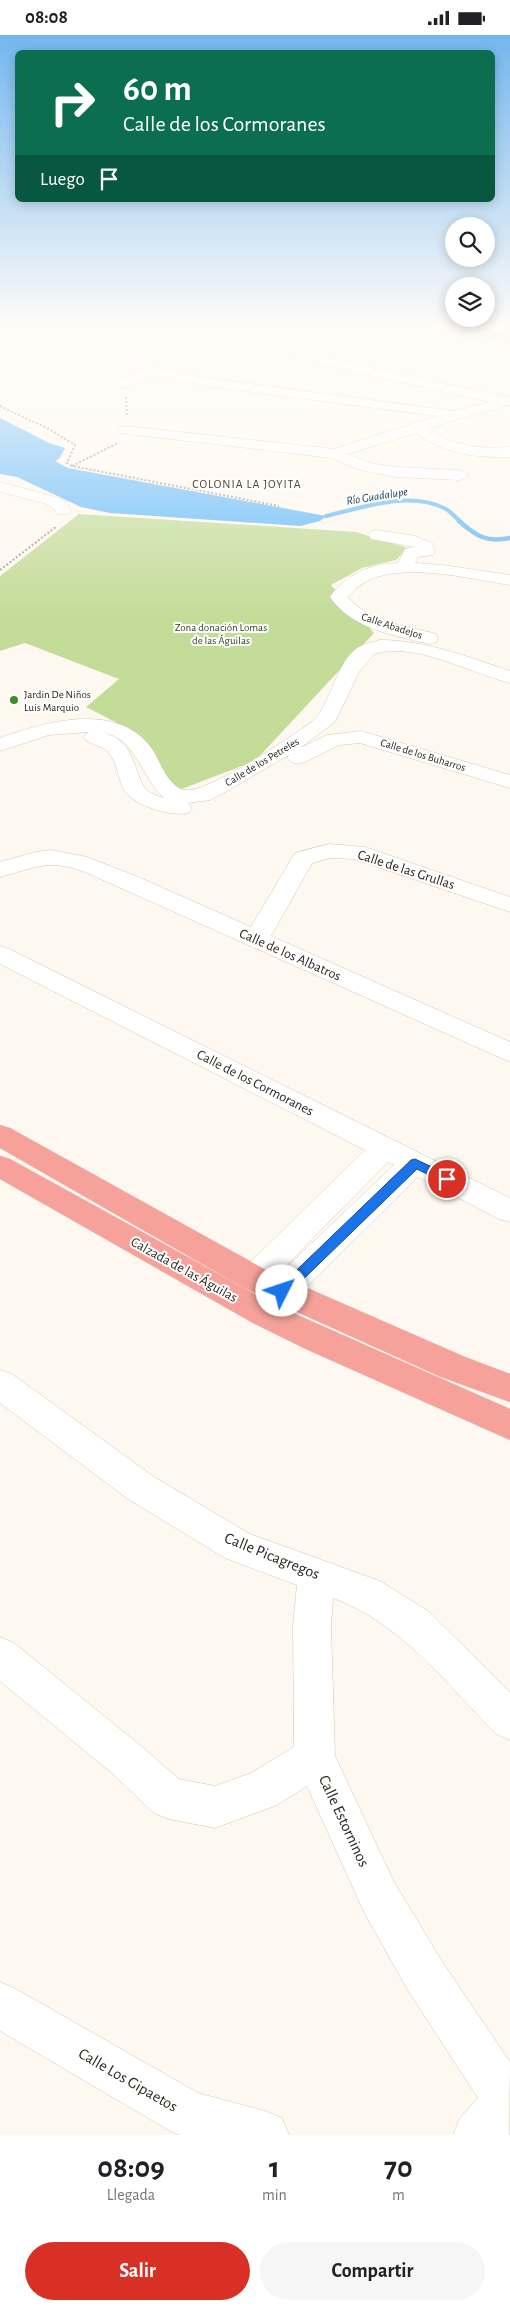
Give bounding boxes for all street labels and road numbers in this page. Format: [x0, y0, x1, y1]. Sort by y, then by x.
street label: Calle Abadejos [360, 611, 424, 641]
street label: Calle de los Petreles [223, 736, 301, 788]
street label: Calle de los Buharros [379, 737, 467, 773]
street label: Calle de las Grullas [356, 848, 456, 892]
street label: Calle de los Albatros [237, 926, 343, 984]
street label: Calle de los Cormoranes [194, 1047, 316, 1119]
street label: Calzada de las Águilas [128, 1232, 241, 1305]
street label: Calle Picagregos [222, 1530, 322, 1582]
street label: Calle Estorninos [316, 1773, 372, 1869]
street label: Calle Los Gipaetos [76, 2045, 180, 2115]

